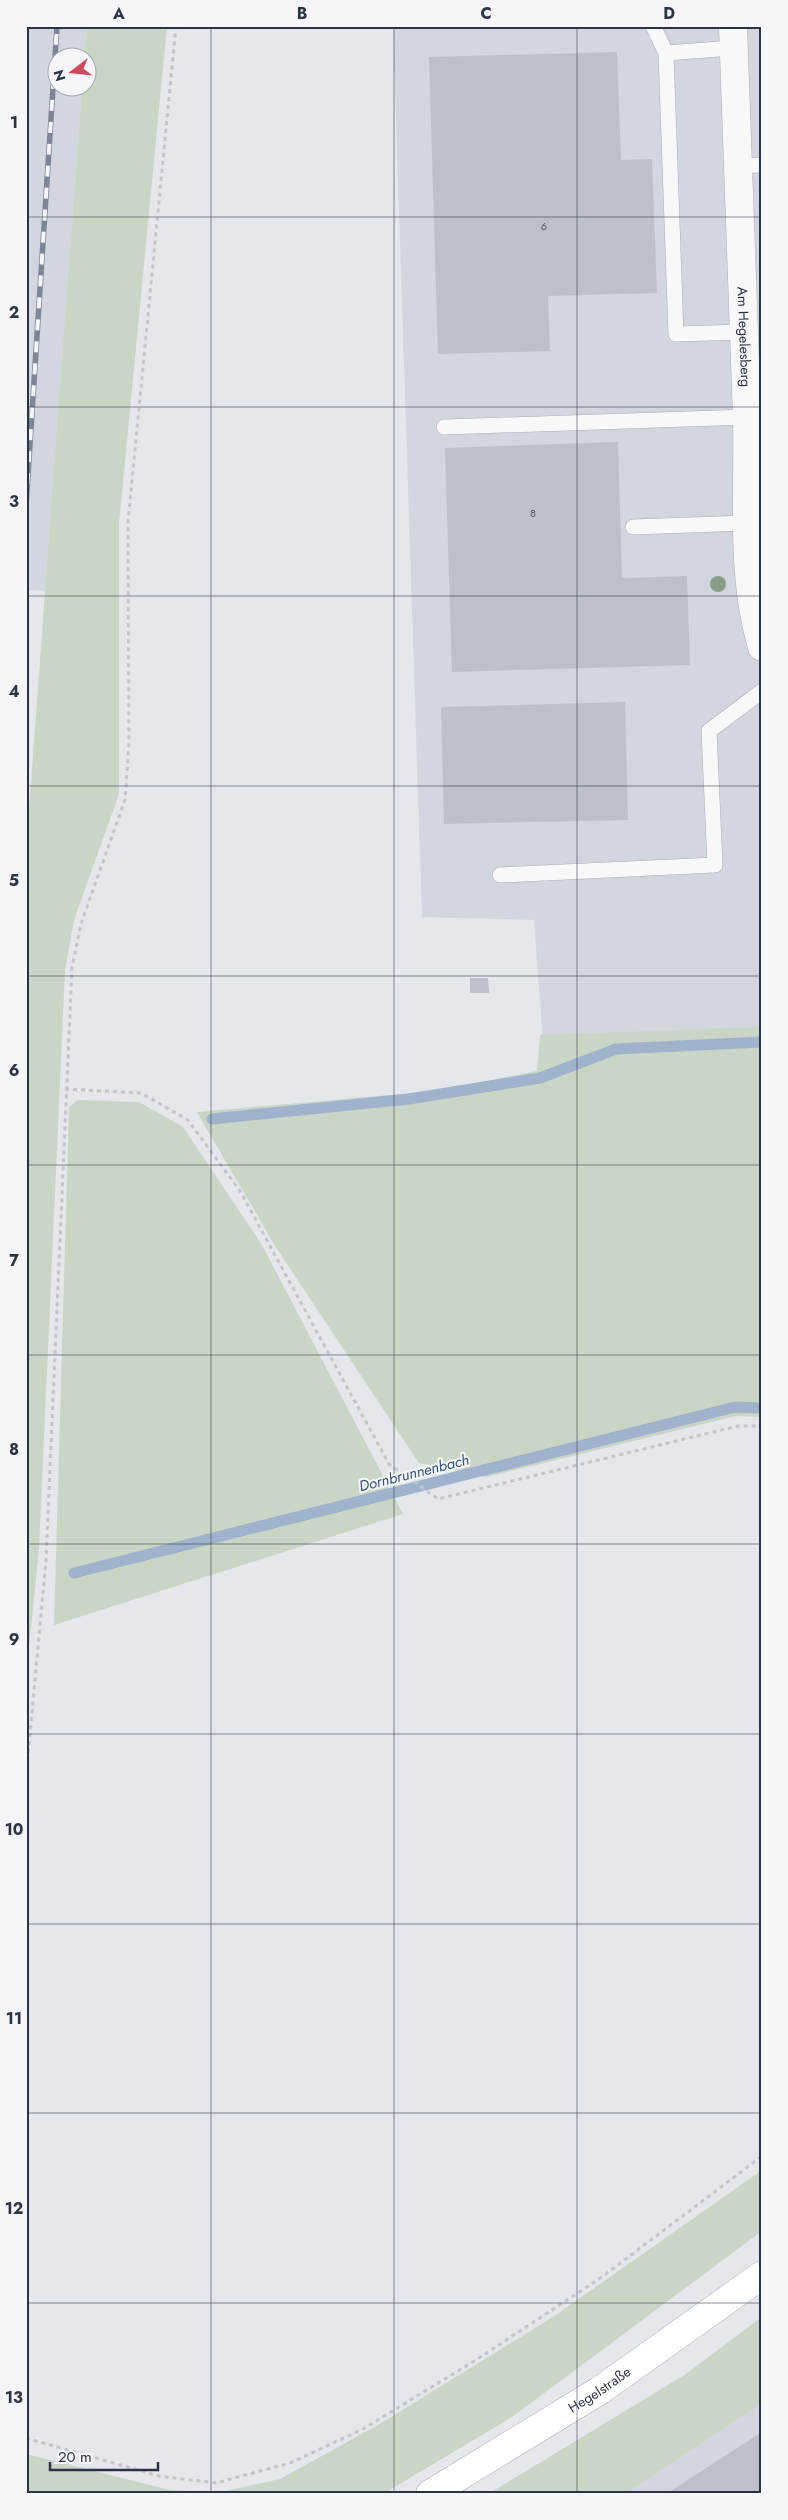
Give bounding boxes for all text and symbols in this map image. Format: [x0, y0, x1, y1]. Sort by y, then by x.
text: A [112, 2, 125, 25]
text: B [297, 2, 307, 25]
text: C [480, 2, 492, 25]
text: D [663, 2, 675, 25]
north arrow [48, 48, 98, 98]
text: N [48, 67, 71, 84]
text: 1 [10, 111, 18, 134]
house number: 6 [541, 218, 547, 234]
street label: Am Hegelesberg [732, 286, 756, 388]
text: 2 [9, 301, 19, 324]
text: 3 [9, 490, 19, 513]
house number: 8 [530, 505, 536, 521]
text: 4 [8, 680, 20, 703]
text: 5 [9, 869, 19, 892]
text: 6 [9, 1059, 19, 1082]
text: 7 [9, 1249, 19, 1272]
text: 8 [9, 1438, 19, 1461]
water label: Dornbrunnenbach [357, 1449, 471, 1497]
text: 9 [9, 1628, 19, 1651]
text: 10 [5, 1818, 23, 1841]
text: 11 [6, 2007, 22, 2030]
text: 12 [5, 2197, 23, 2220]
street label: Hegelstraße [564, 2362, 635, 2418]
text: 13 [5, 2386, 23, 2409]
scale bar [50, 2440, 158, 2472]
text: 20 m [58, 2446, 92, 2468]

